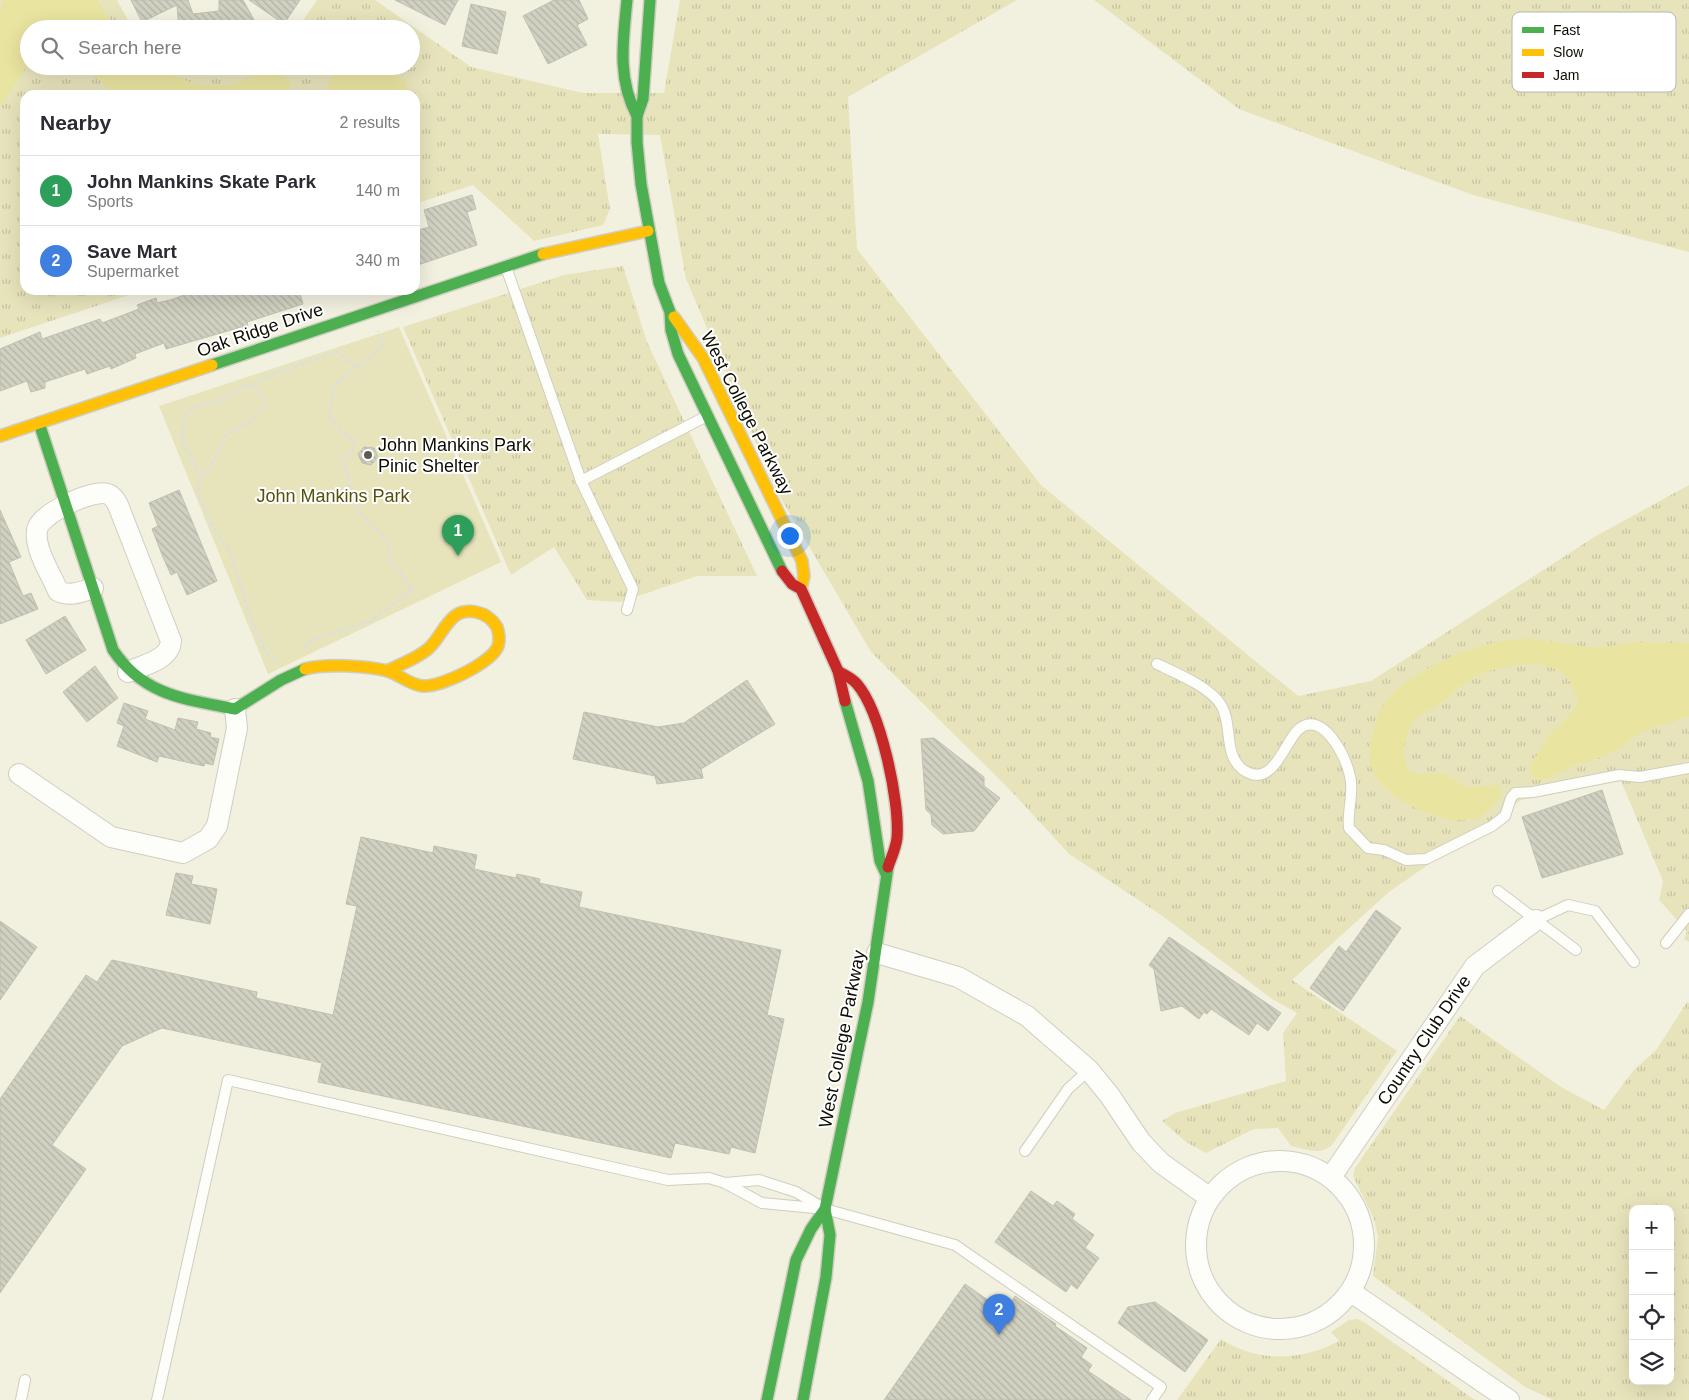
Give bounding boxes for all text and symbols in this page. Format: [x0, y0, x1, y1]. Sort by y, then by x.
legend [1512, 12, 1676, 92]
search box [20, 20, 420, 75]
text: Fast [1553, 22, 1580, 38]
icon: search [38, 34, 66, 62]
text: Search here [78, 37, 182, 58]
text: Slow [1553, 44, 1584, 60]
text: Jam [1553, 67, 1579, 83]
text: Nearby [40, 111, 111, 134]
text: 2 results [340, 114, 400, 131]
text: John Mankins Skate Park [87, 171, 316, 192]
text: 1 [52, 182, 60, 199]
text: 140 m [356, 182, 400, 199]
text: Sports [87, 193, 133, 210]
text: Save Mart [87, 241, 177, 262]
text: 2 [52, 252, 60, 269]
text: 340 m [356, 252, 400, 269]
text: Supermarket [87, 263, 179, 280]
street label: Oak Ridge Drive [194, 299, 326, 361]
street label: West College Parkway [697, 328, 797, 498]
place label: John Mankins Park Pinic Shelter [378, 435, 532, 476]
marker: John Mankins Park Pinic Shelter [362, 449, 374, 461]
park label: John Mankins Park [256, 486, 411, 506]
pin: 1 [442, 515, 474, 556]
your location [777, 523, 803, 549]
street label: West College Parkway [815, 948, 869, 1130]
street label: Country Club Drive [1373, 971, 1475, 1109]
map controls [1629, 1205, 1674, 1385]
button: + [1629, 1205, 1674, 1250]
button: − [1629, 1250, 1674, 1295]
pin: 2 [983, 1294, 1015, 1335]
button: locate [1629, 1295, 1674, 1340]
button: layers [1629, 1340, 1674, 1385]

